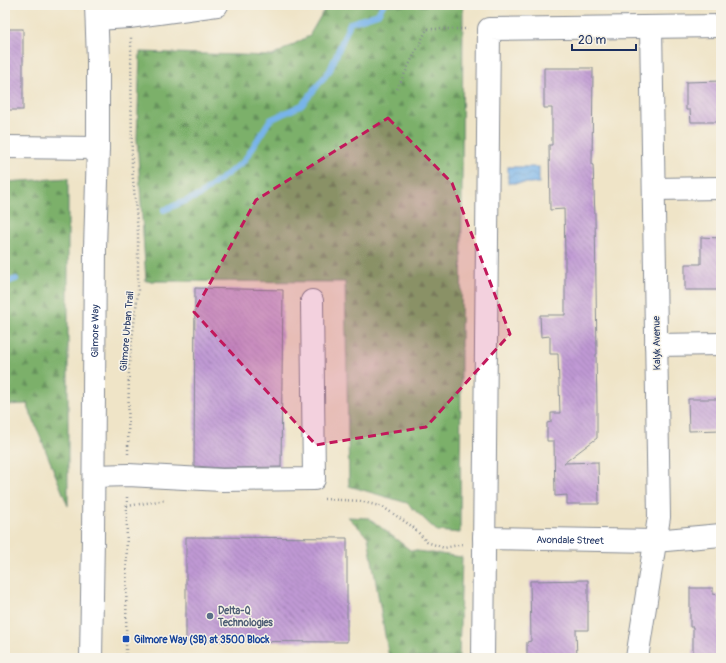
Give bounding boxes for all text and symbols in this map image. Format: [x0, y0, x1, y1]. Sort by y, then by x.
scale bar [572, 26, 636, 52]
text: 20 m [578, 33, 607, 48]
street label: Gilmore Urban Trail [118, 291, 136, 372]
street label: Gilmore Way [89, 304, 102, 358]
street label: Kalyk Avenue [651, 316, 663, 370]
street label: Avondale Street [536, 534, 605, 547]
place label: Delta-Q Technologies [217, 605, 273, 629]
marker: Delta-Q Technologies [205, 611, 215, 621]
marker: Gilmore Way (SB) at 3500 Block [121, 634, 131, 644]
place label: Gilmore Way (SB) at 3500 Block [134, 634, 270, 646]

